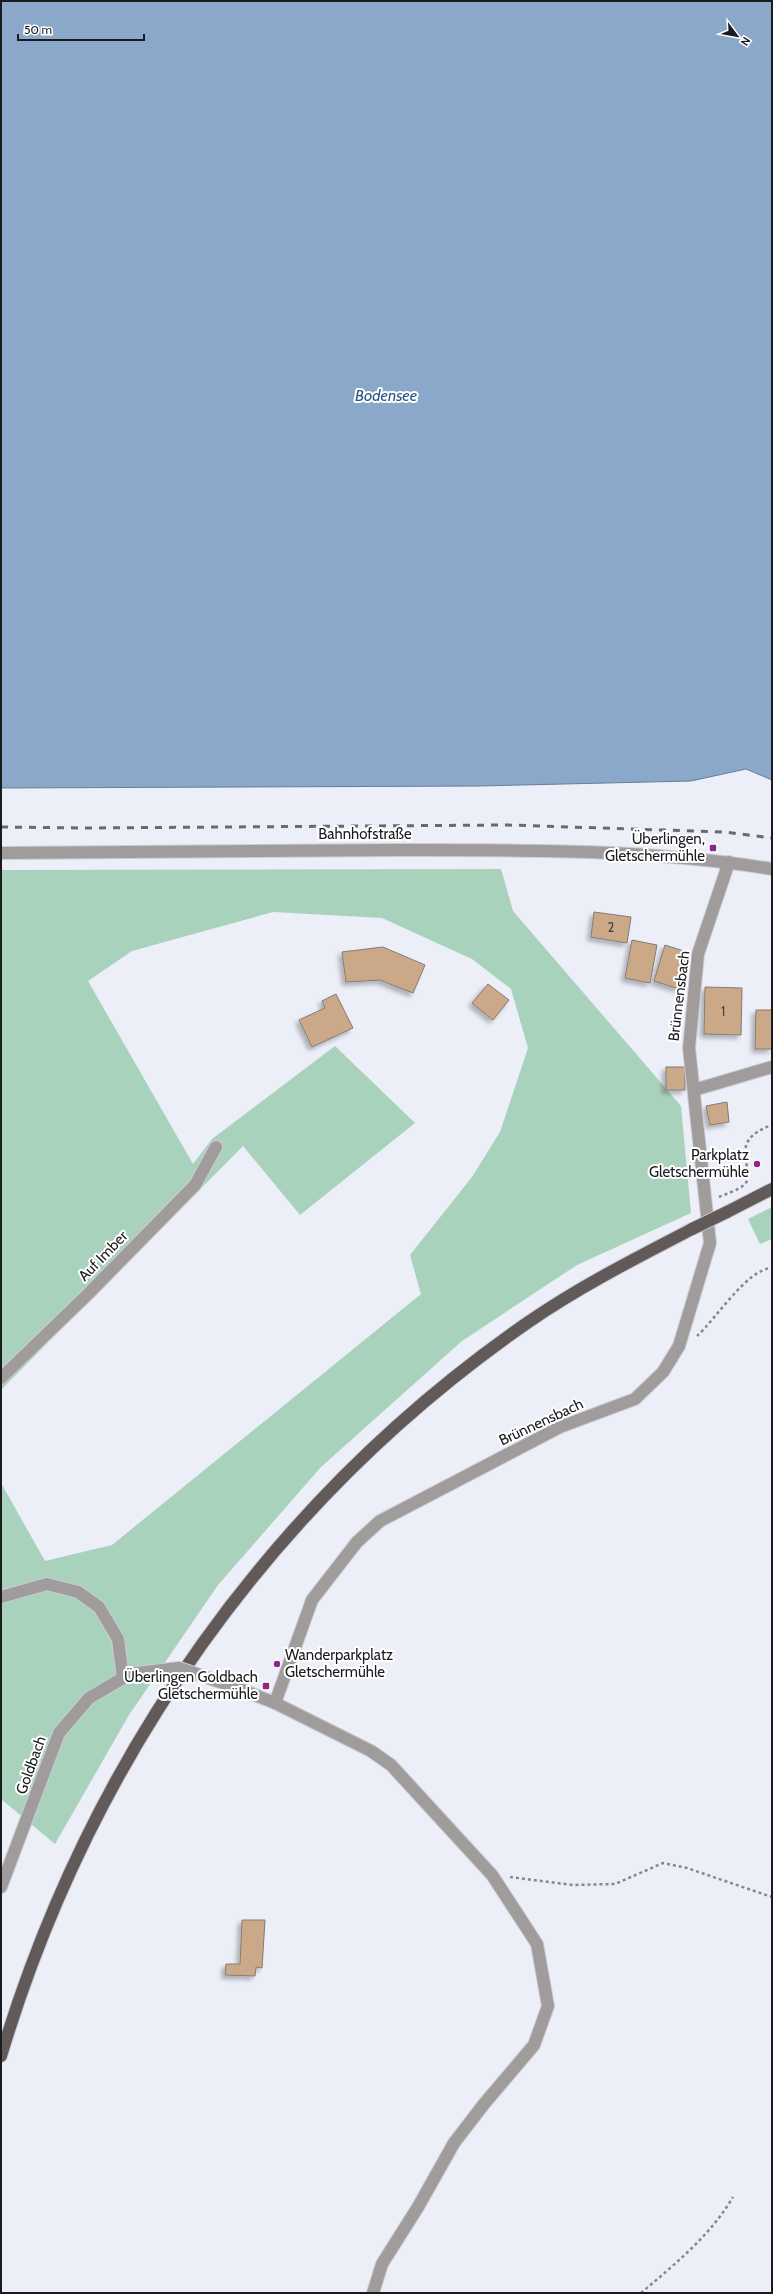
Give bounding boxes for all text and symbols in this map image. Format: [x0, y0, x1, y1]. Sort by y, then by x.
scale bar [18, 16, 144, 42]
north arrow [717, 16, 757, 56]
text: 50 m [24, 22, 52, 37]
text: N [737, 34, 753, 48]
water label: Bodensee [355, 386, 417, 405]
street label: Bahnhofstraße [318, 825, 412, 843]
place label: Überlingen, Gletschermühle [605, 830, 705, 865]
marker: Überlingen, Gletschermühle [708, 843, 718, 853]
house number: 2 [608, 919, 615, 935]
street label: Brünnensbach [665, 950, 693, 1042]
house number: 1 [721, 1003, 725, 1019]
place label: Parkplatz Gletschermühle [649, 1146, 749, 1181]
marker: Parkplatz Gletschermühle [752, 1159, 762, 1169]
street label: Auf Imber [75, 1227, 131, 1285]
street label: Brünnensbach [496, 1395, 586, 1449]
place label: Wanderparkplatz Gletschermühle [285, 1646, 393, 1681]
marker: Wanderparkplatz Gletschermühle [272, 1659, 282, 1669]
place label: Überlingen Goldbach Gletschermühle [124, 1668, 258, 1703]
marker: Überlingen Goldbach Gletschermühle [261, 1681, 271, 1691]
street label: Goldbach [12, 1733, 50, 1797]

